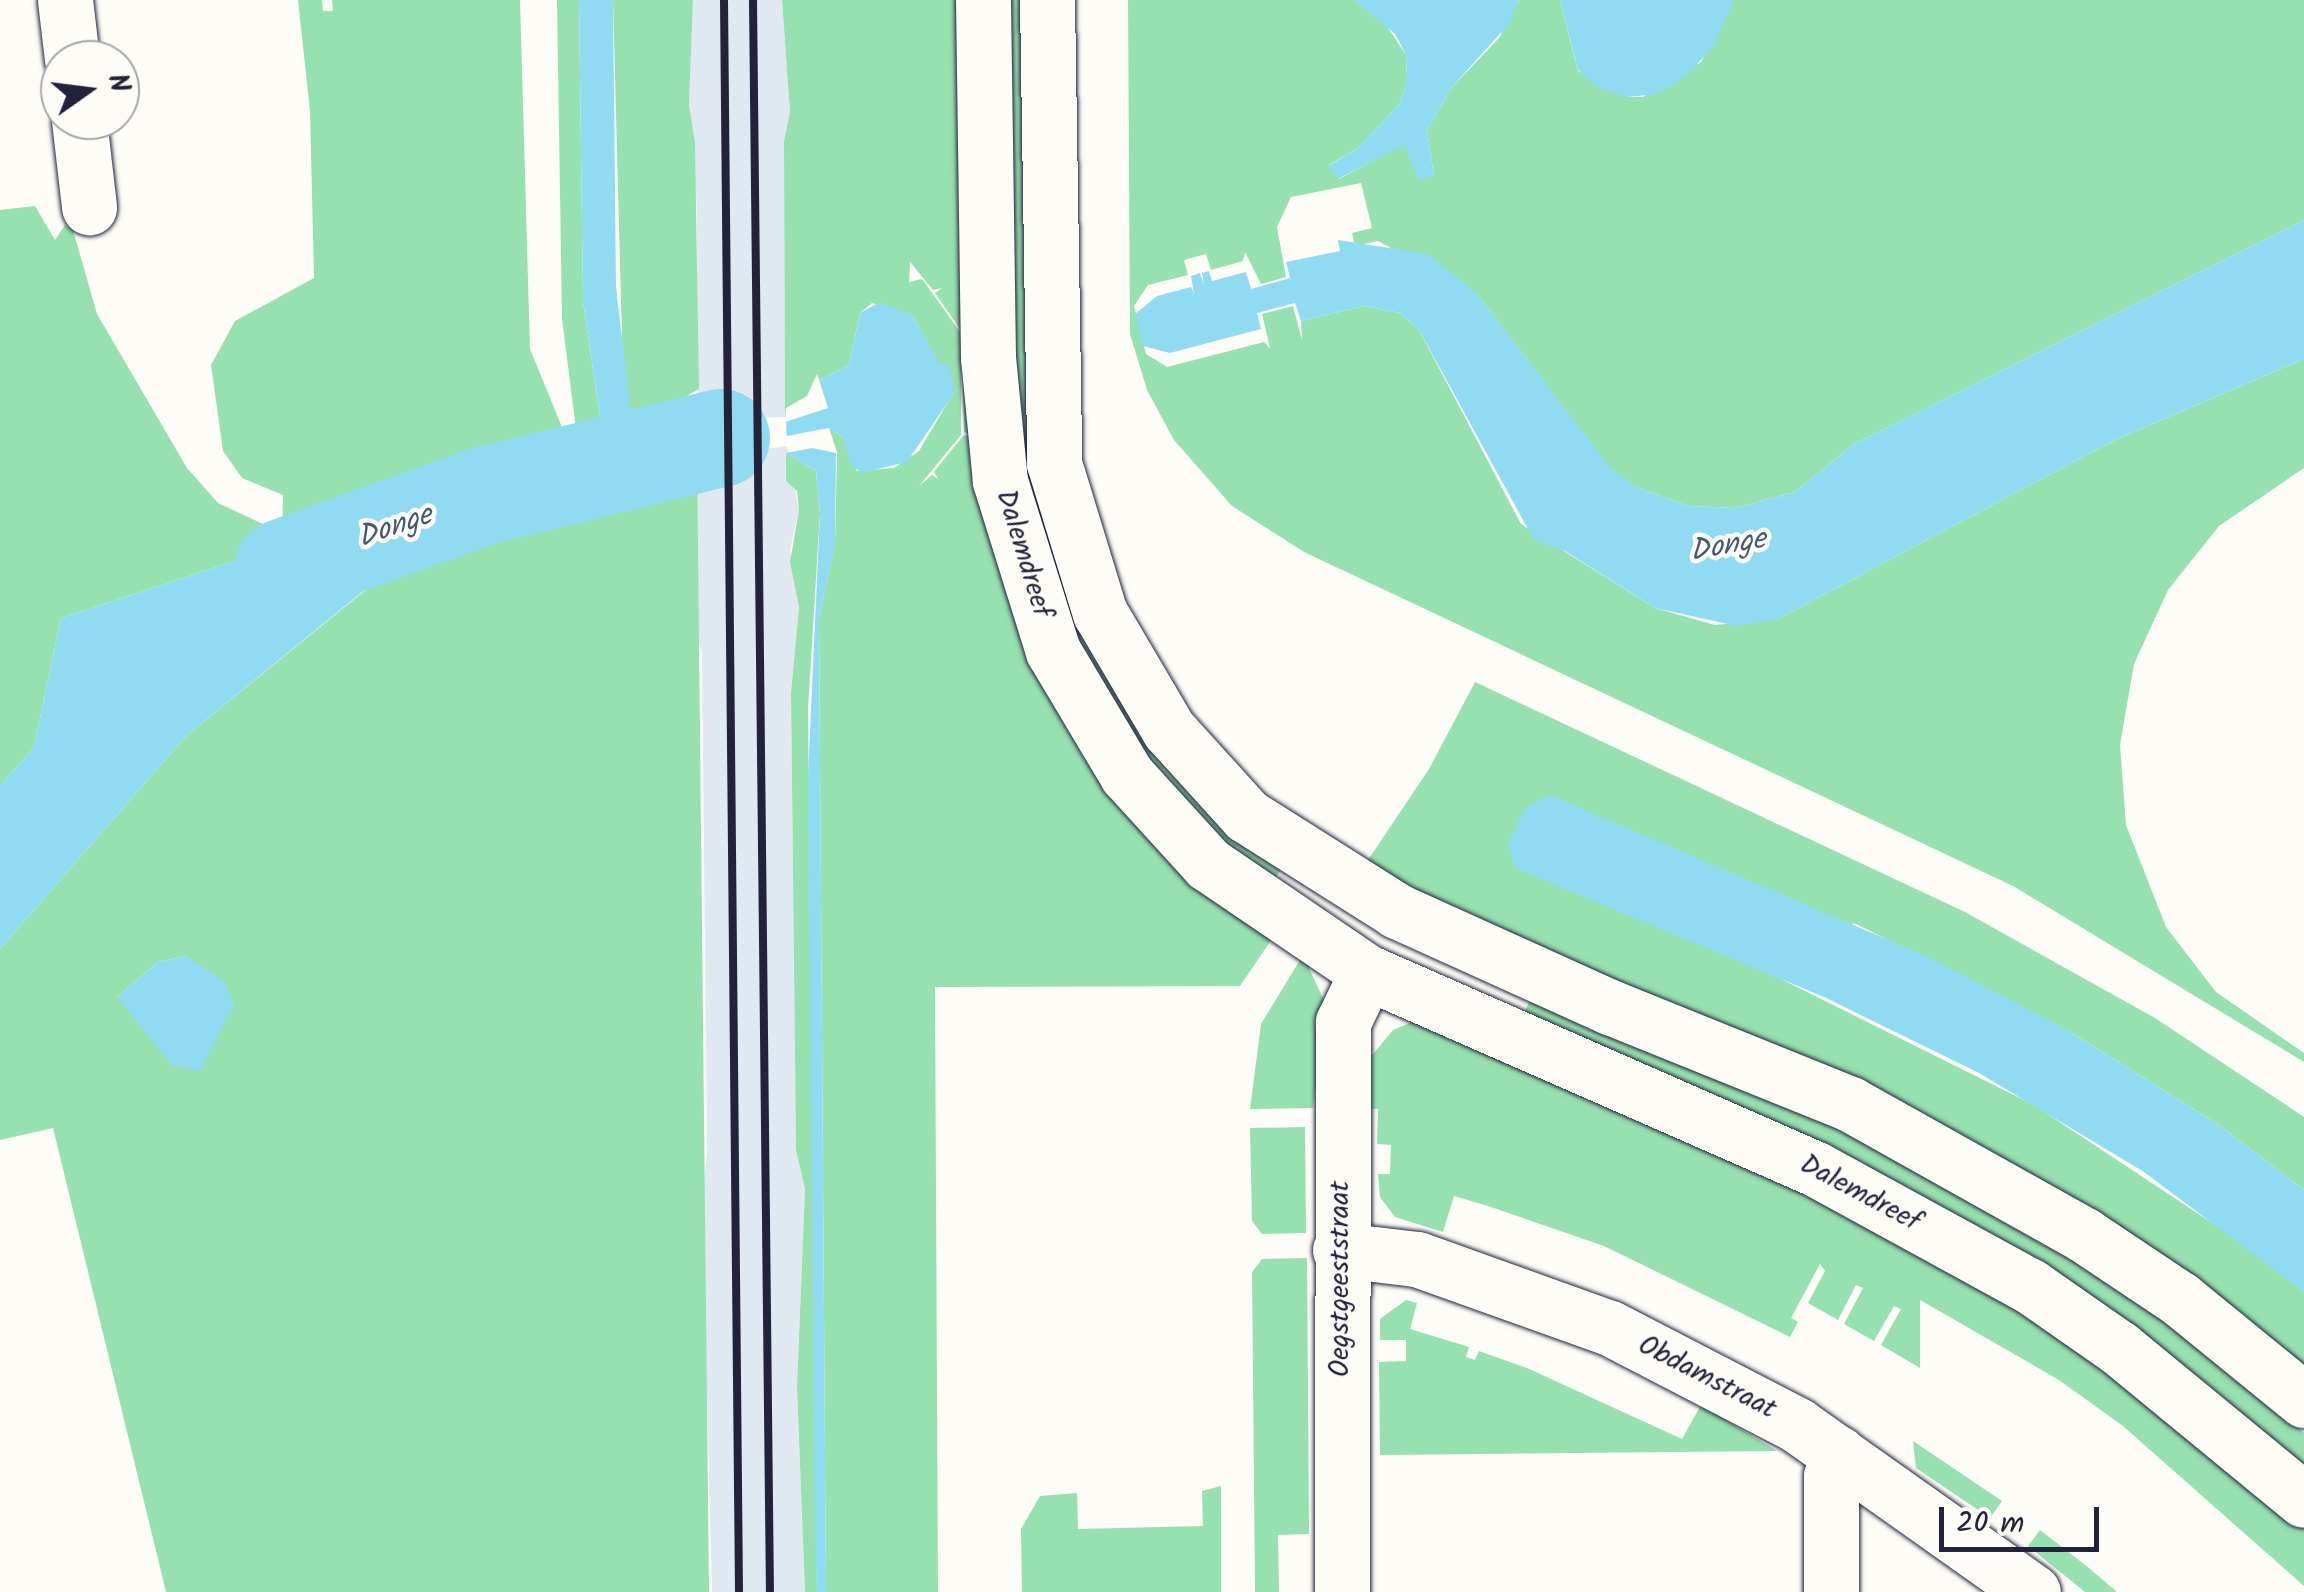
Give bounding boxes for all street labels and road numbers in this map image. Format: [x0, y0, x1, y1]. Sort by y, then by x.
street label: Dalemdreef [988, 486, 1058, 622]
street label: Dalemdreef [1794, 1148, 1926, 1240]
street label: Oegstgeeststraat [1324, 1181, 1358, 1377]
street label: Obdamstraat [1632, 1329, 1782, 1427]

